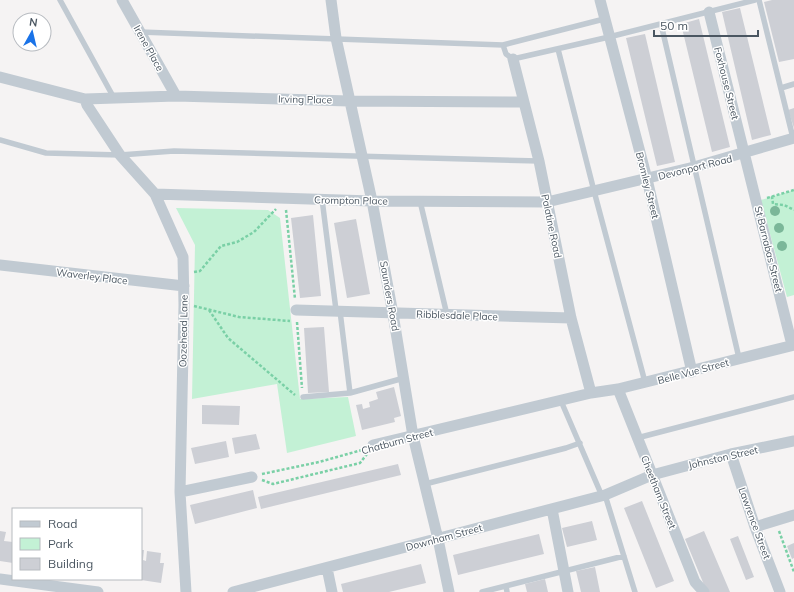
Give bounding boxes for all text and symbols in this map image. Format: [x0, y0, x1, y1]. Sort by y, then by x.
north arrow [12, 12, 52, 52]
scale bar [654, 12, 758, 38]
text: N [28, 15, 38, 30]
text: 50 m [660, 18, 688, 33]
street label: Irene Place [131, 23, 167, 74]
street label: Foxhouse Street [711, 45, 742, 121]
street label: Irving Place [278, 93, 332, 106]
street label: Bromley Street [633, 150, 662, 220]
street label: Devonport Road [657, 152, 734, 183]
street label: Crompton Place [314, 193, 388, 208]
street label: Palatine Road [538, 193, 565, 259]
street label: St Barnabas Street [752, 205, 786, 294]
street label: Saunders Road [377, 260, 402, 332]
street label: Waverley Place [56, 266, 128, 287]
street label: Oozehead Lane [176, 295, 191, 367]
street label: Ribblesdale Place [416, 308, 498, 323]
street label: Belle Vue Street [656, 356, 731, 387]
street label: Chatburn Street [360, 426, 435, 457]
street label: Johnston Street [687, 443, 760, 472]
street label: Cheetham Street [638, 454, 679, 531]
street label: Lawrence Street [736, 485, 774, 561]
legend [12, 508, 142, 580]
text: Road [48, 516, 77, 531]
street label: Downham Street [405, 521, 484, 554]
text: Park [48, 536, 74, 551]
text: Building [48, 556, 93, 571]

